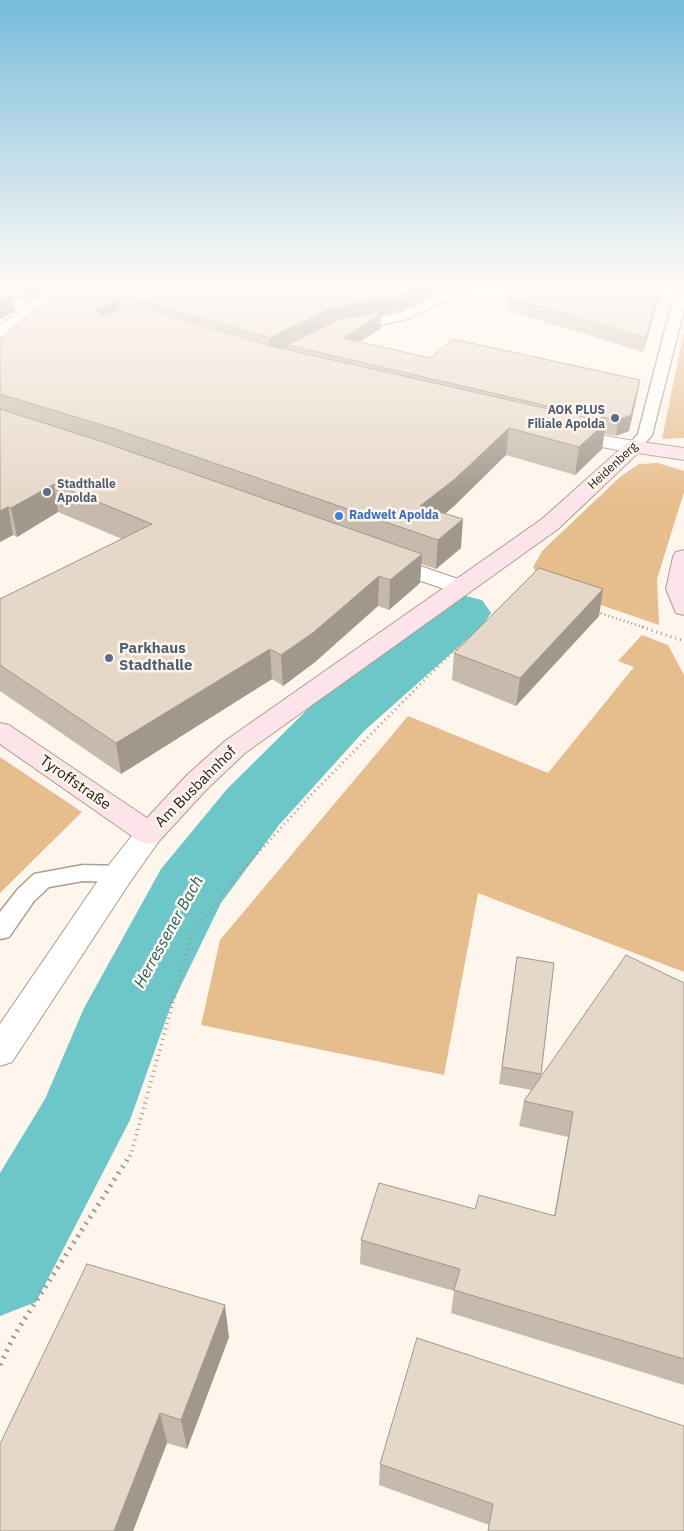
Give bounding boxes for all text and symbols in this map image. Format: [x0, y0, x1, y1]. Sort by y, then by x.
place label: AOK PLUS Filiale Apolda [527, 404, 605, 432]
marker: AOK PLUS Filiale Apolda [609, 412, 621, 424]
street label: Heidenberg [585, 439, 641, 493]
place label: Stadthalle Apolda [57, 478, 116, 506]
marker: Stadthalle Apolda [41, 486, 53, 498]
place label: Radwelt Apolda [349, 509, 439, 523]
marker: Radwelt Apolda [333, 510, 345, 522]
place label: Parkhaus Stadthalle [119, 640, 192, 675]
marker: Parkhaus Stadthalle [103, 652, 115, 664]
street label: Am Busbahnhof [152, 743, 240, 831]
street label: Tyroffstraße [36, 752, 114, 814]
water label: Herressener Bach [130, 873, 208, 991]

